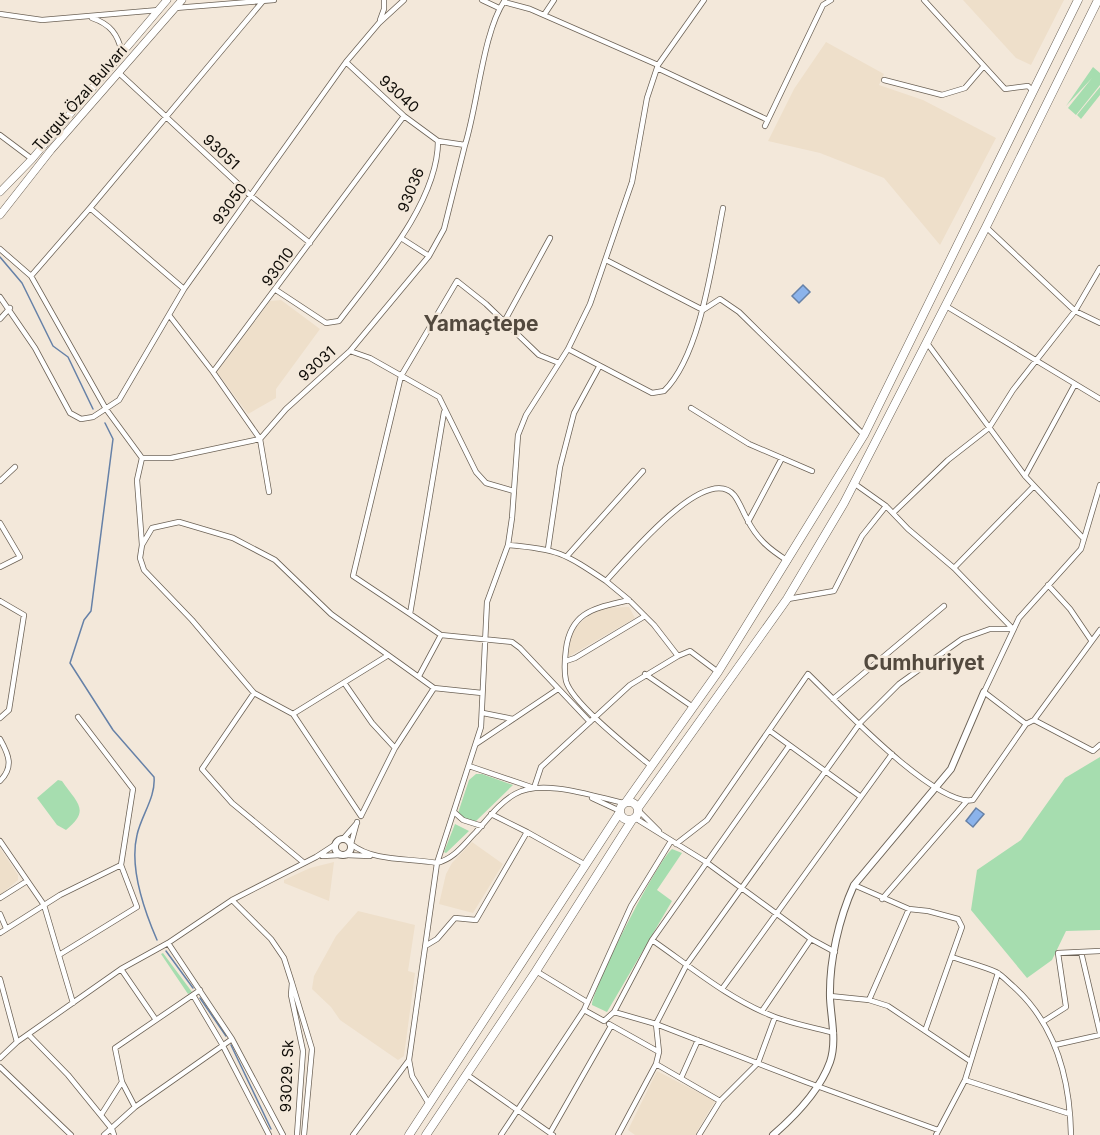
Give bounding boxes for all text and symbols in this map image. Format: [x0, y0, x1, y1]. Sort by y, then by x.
street label: Turgut Özal Bulvarı [28, 41, 131, 155]
street label: 93040 [375, 71, 423, 116]
street label: 93051 [199, 130, 244, 173]
street label: 93036 [393, 165, 428, 215]
street label: 93050 [208, 179, 251, 228]
street label: 93010 [257, 243, 298, 290]
district label: Yamaçtepe [424, 311, 538, 336]
street label: 93031 [294, 342, 339, 385]
district label: Cumhuriyet [864, 650, 985, 675]
street label: 93029. Sk [276, 1039, 297, 1113]

